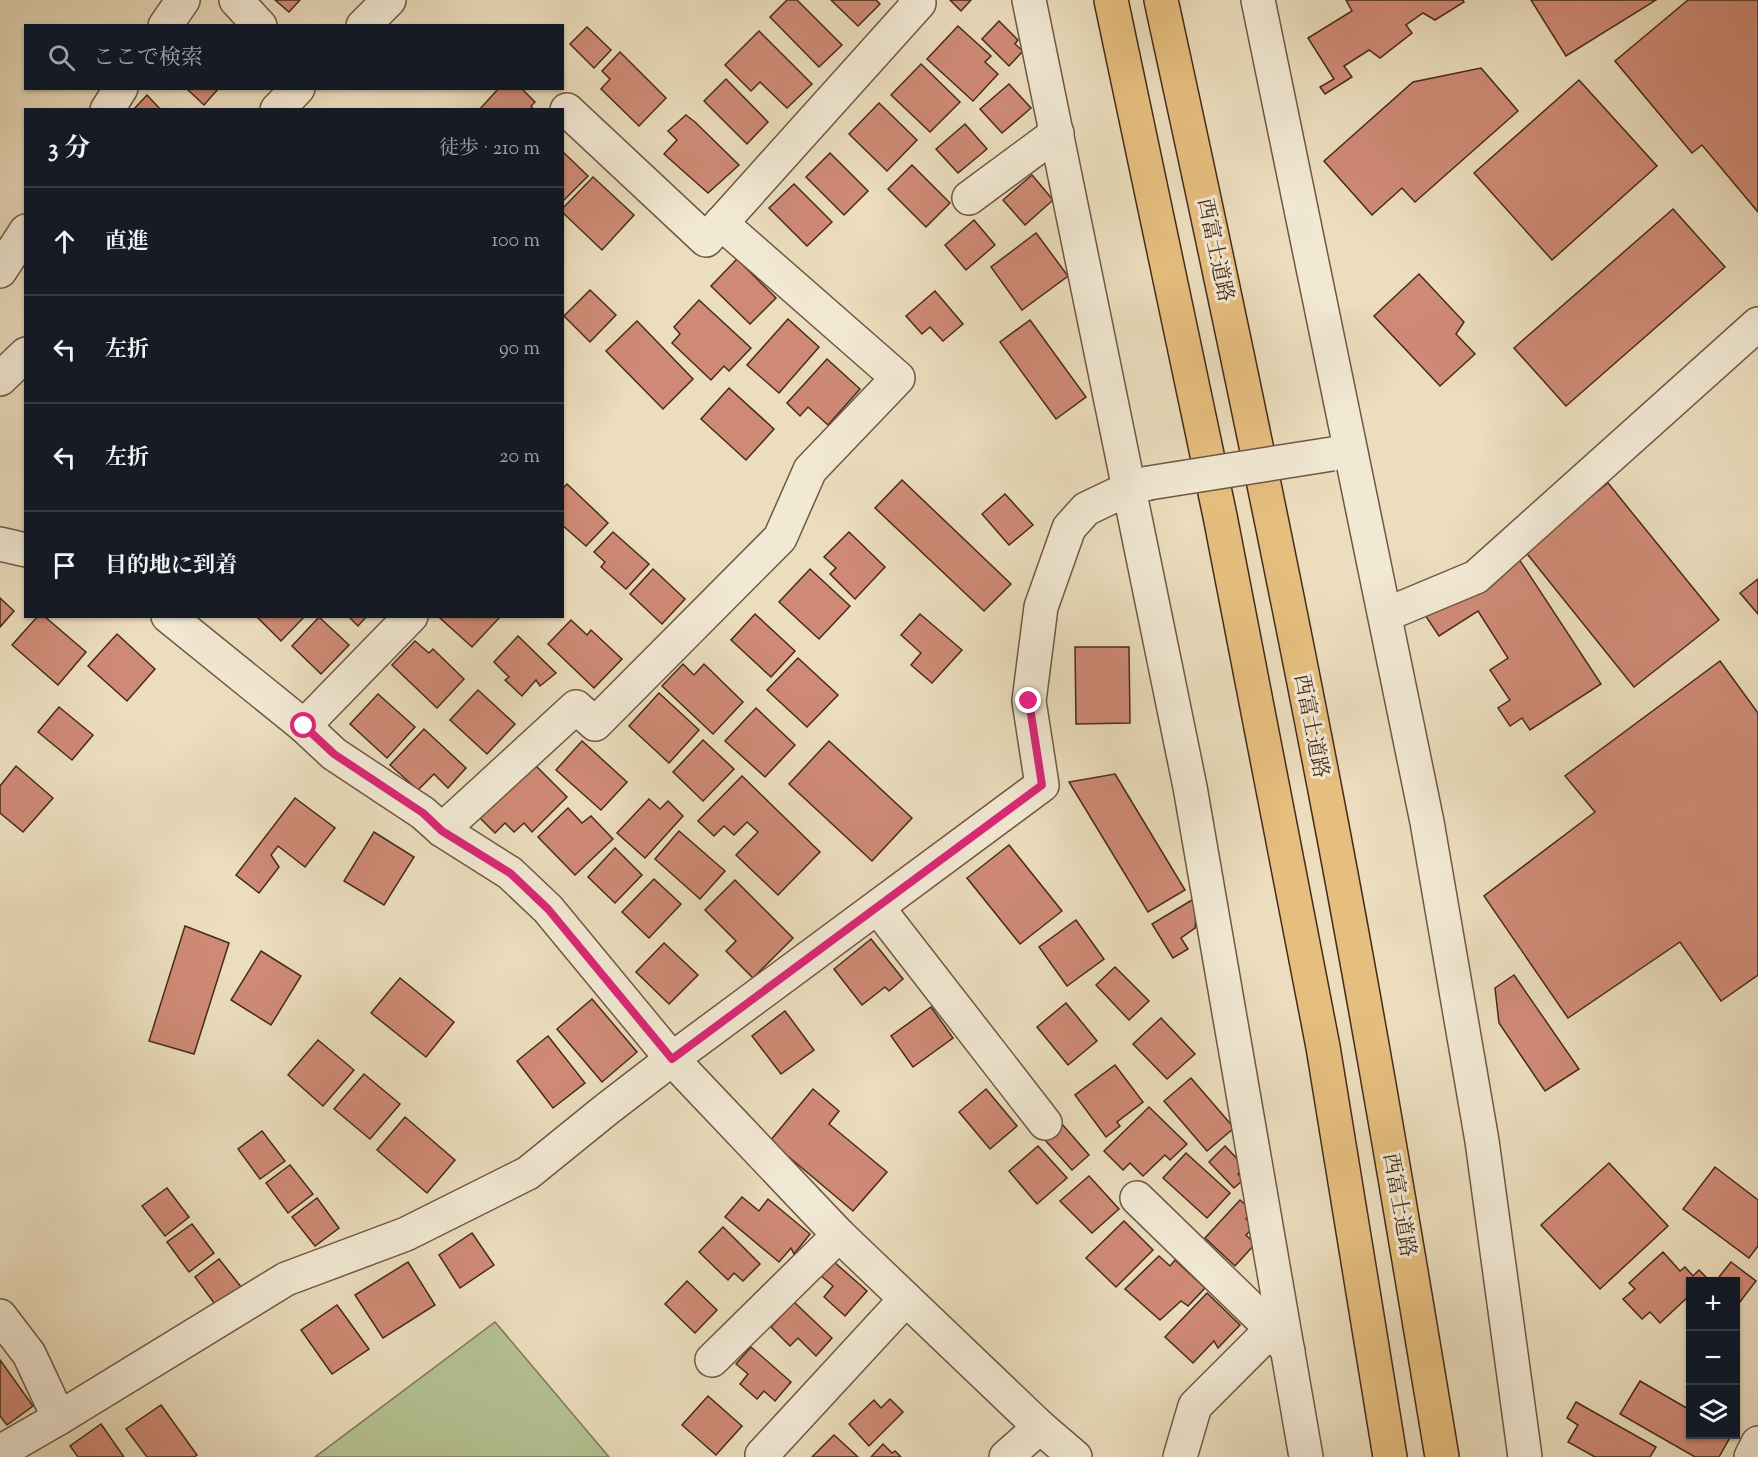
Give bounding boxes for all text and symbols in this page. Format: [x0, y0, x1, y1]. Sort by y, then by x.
search box [24, 24, 564, 90]
icon: search [45, 41, 78, 74]
text: ここで検索 [93, 43, 203, 75]
text: 3 分 [48, 131, 90, 168]
text: 徒歩 · 210 m [439, 135, 540, 164]
street label: 西富士道路 [1188, 196, 1240, 305]
icon: ahead [48, 225, 81, 258]
text: 直進 [105, 227, 149, 259]
text: 100 m [491, 227, 540, 256]
icon: left [48, 333, 81, 366]
text: 左折 [105, 335, 149, 367]
text: 90 m [499, 335, 540, 364]
icon: left [48, 441, 81, 474]
text: 左折 [105, 443, 149, 475]
text: 20 m [499, 443, 540, 472]
icon: arrive [48, 549, 81, 582]
text: 目的地に到着 [105, 551, 237, 583]
street label: 西富士道路 [1285, 672, 1335, 781]
route end [1015, 687, 1041, 713]
route start [290, 712, 316, 738]
street label: 西富士道路 [1374, 1151, 1422, 1260]
map controls [1686, 1277, 1740, 1439]
button: + [1686, 1277, 1740, 1331]
button: − [1686, 1331, 1740, 1385]
button: layers [1686, 1385, 1740, 1439]

